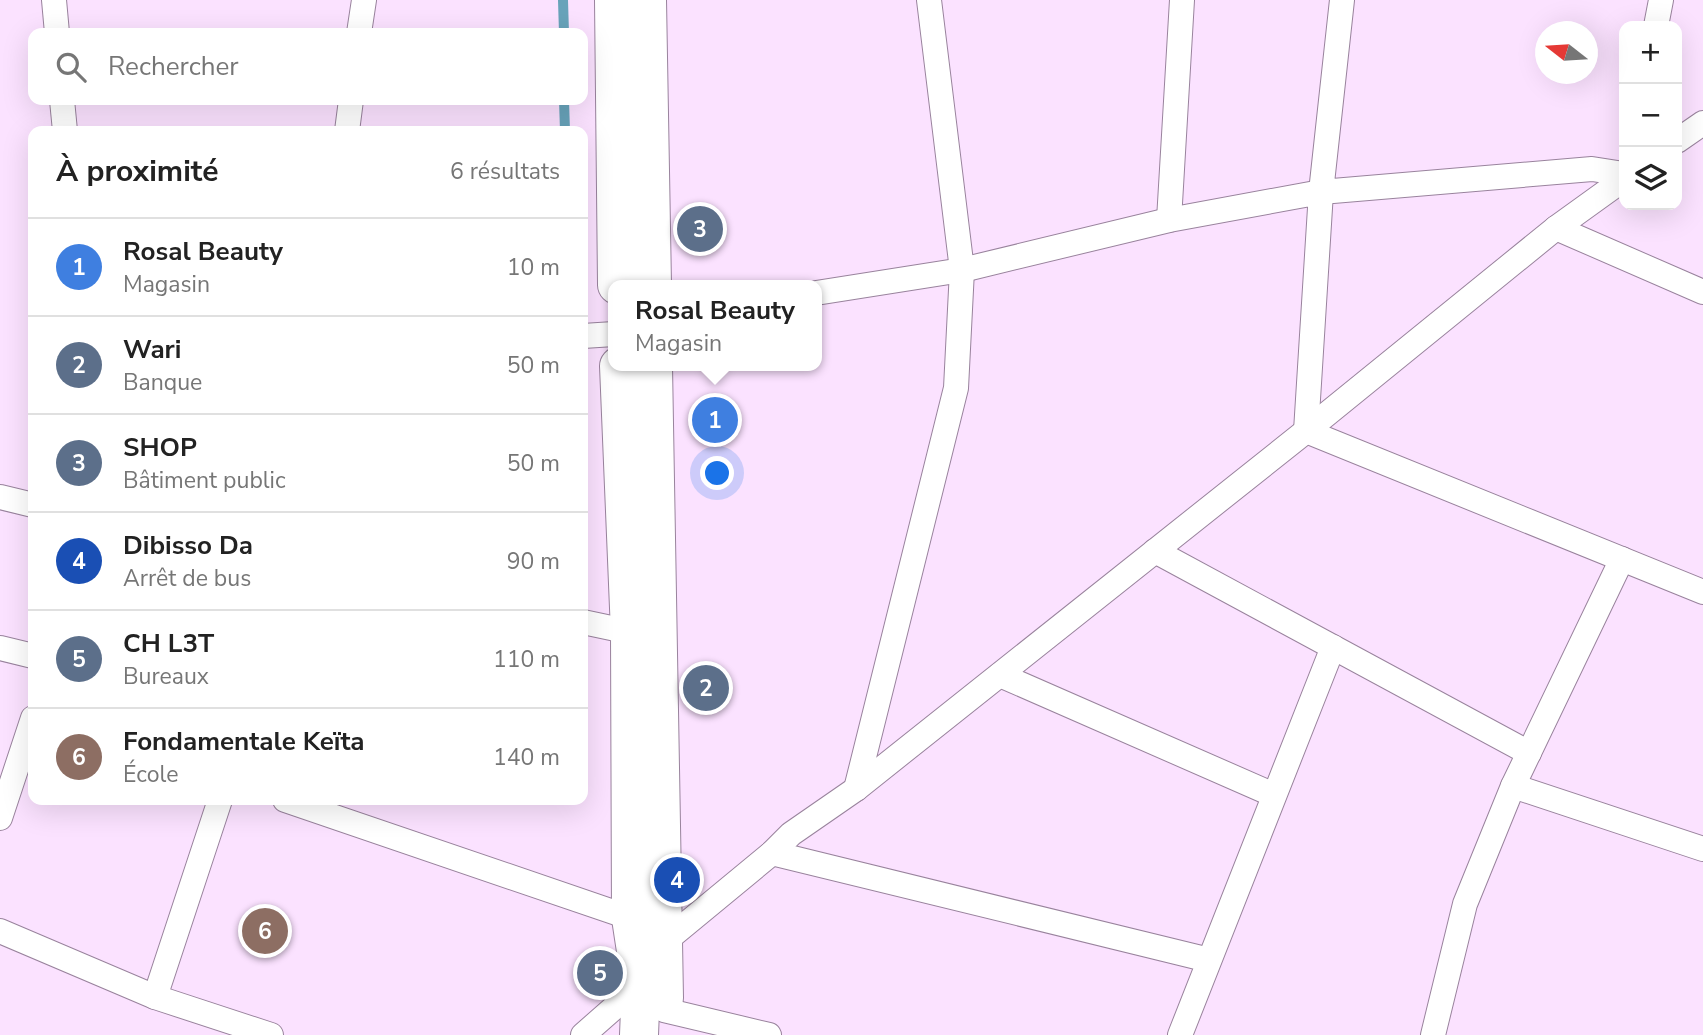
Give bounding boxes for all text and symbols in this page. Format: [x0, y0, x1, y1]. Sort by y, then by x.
north arrow [1535, 21, 1598, 84]
map controls [1619, 21, 1682, 210]
button: + [1619, 21, 1682, 84]
search box [28, 28, 588, 105]
icon: search [52, 48, 90, 86]
text: Rechercher [108, 49, 239, 84]
button: − [1619, 84, 1682, 147]
button: layers [1619, 147, 1682, 210]
text: À proximité [56, 151, 218, 192]
text: 6 résultats [450, 156, 560, 187]
pin: 3 [677, 203, 723, 255]
text: Rosal Beauty [123, 234, 283, 269]
text: 1 [72, 252, 86, 283]
text: 10 m [507, 252, 560, 283]
text: Magasin [123, 269, 210, 300]
popup [608, 280, 822, 371]
text: Rosal Beauty [635, 293, 795, 328]
text: Magasin [635, 328, 722, 359]
text: Wari [123, 332, 181, 367]
text: 2 [72, 350, 86, 381]
text: 50 m [507, 350, 560, 381]
text: Banque [123, 367, 202, 398]
pin: 1 [692, 394, 738, 446]
text: SHOP [123, 430, 197, 465]
text: 3 [72, 448, 86, 479]
text: 50 m [507, 448, 560, 479]
your location [700, 456, 734, 490]
text: Bâtiment public [123, 465, 286, 496]
text: Dibisso Da [123, 528, 253, 563]
text: 4 [72, 546, 86, 577]
text: 90 m [507, 546, 560, 577]
text: Arrêt de bus [123, 563, 251, 594]
text: CH L3T [123, 626, 214, 661]
text: 5 [72, 644, 86, 675]
text: 110 m [493, 644, 560, 675]
text: Bureaux [123, 661, 209, 692]
pin: 2 [683, 662, 729, 714]
text: Fondamentale Keïta [123, 724, 365, 759]
text: 6 [72, 742, 86, 773]
text: 140 m [493, 742, 560, 773]
text: École [123, 759, 178, 790]
pin: 4 [654, 854, 700, 906]
pin: 6 [242, 905, 288, 957]
pin: 5 [577, 947, 623, 999]

